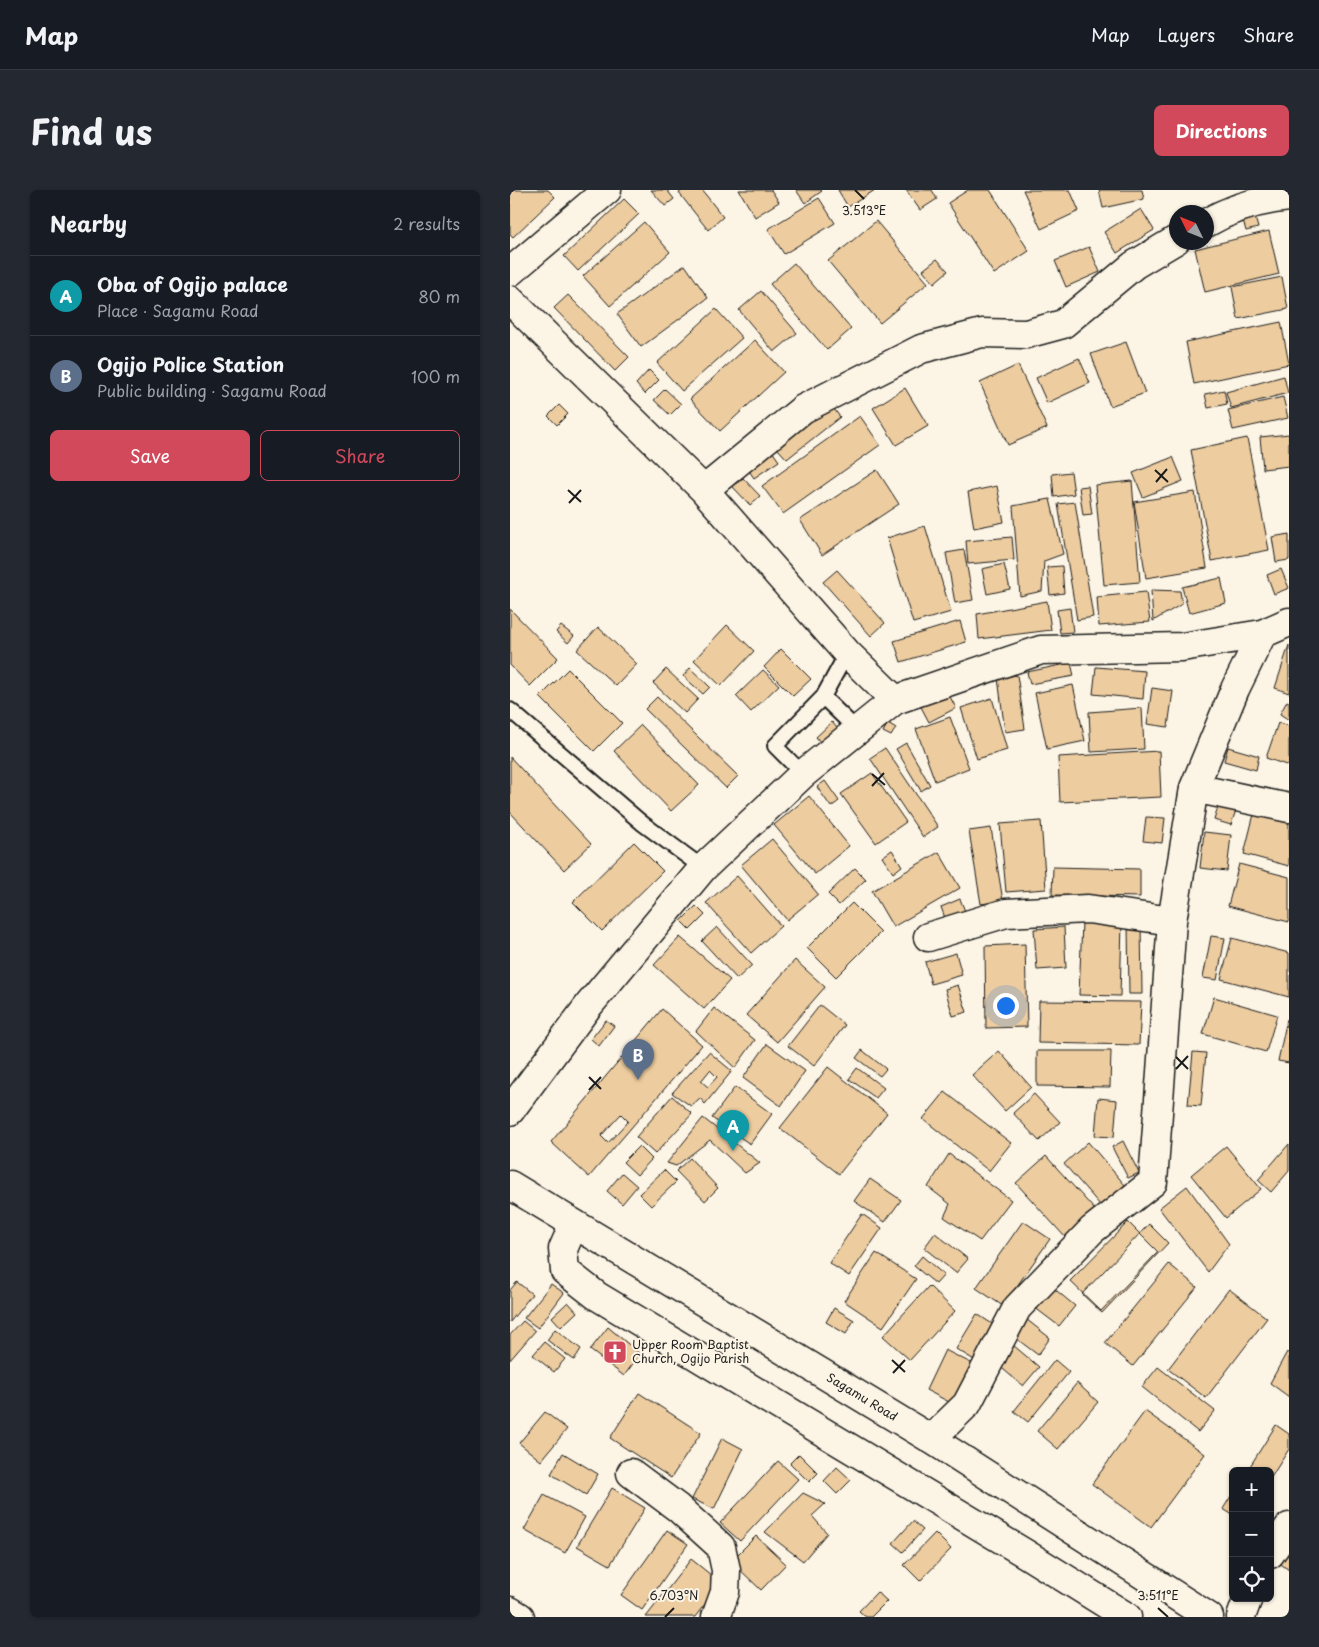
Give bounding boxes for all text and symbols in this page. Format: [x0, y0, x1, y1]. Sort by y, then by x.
text: Map [25, 17, 78, 53]
text: Map [1091, 21, 1130, 48]
text: Layers [1158, 21, 1215, 48]
text: Share [1243, 21, 1294, 48]
text: Find us [30, 104, 152, 157]
button: Directions [1154, 105, 1289, 156]
text: 3.513°E [842, 201, 886, 219]
north arrow [1169, 205, 1214, 250]
text: Nearby [50, 207, 127, 239]
text: 2 results [393, 211, 460, 235]
text: Oba of Ogijo palace [97, 270, 288, 298]
text: A [60, 284, 72, 308]
text: 80 m [418, 284, 460, 308]
text: Place · Sagamu Road [97, 298, 259, 322]
text: Ogijo Police Station [97, 350, 284, 378]
text: B [61, 364, 71, 388]
text: 100 m [411, 364, 460, 388]
text: Public building · Sagamu Road [97, 378, 327, 402]
button: Save [50, 430, 250, 481]
button: Share [260, 430, 460, 481]
your location [993, 993, 1019, 1019]
pin: B [622, 1039, 654, 1080]
pin: A [717, 1110, 749, 1151]
place label: Upper Room Baptist Church, Ogijo Parish [632, 1335, 749, 1367]
church icon: Upper Room Baptist Church, Ogijo Parish [602, 1339, 628, 1365]
street label: Sagamu Road [824, 1368, 901, 1425]
map controls [1229, 1467, 1274, 1602]
button: + [1229, 1467, 1274, 1512]
button: − [1229, 1512, 1274, 1557]
button: locate [1229, 1557, 1274, 1602]
text: 6.703°N [650, 1586, 698, 1604]
text: 3.511°E [1137, 1586, 1179, 1604]

